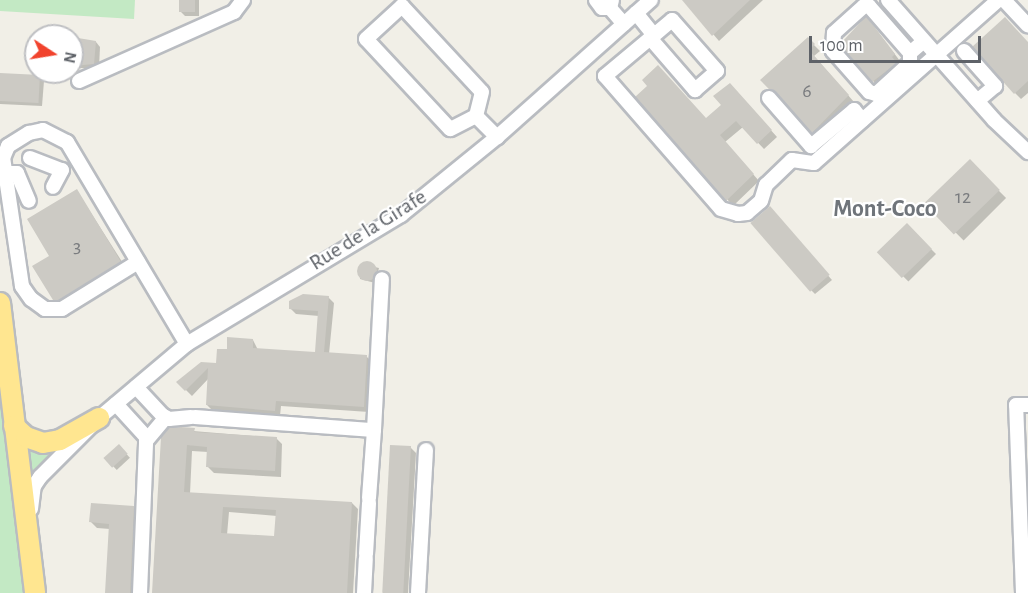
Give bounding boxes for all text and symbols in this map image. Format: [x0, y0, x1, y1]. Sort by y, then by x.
north arrow [24, 24, 84, 84]
scale bar [812, 24, 984, 62]
text: 100 m [820, 37, 863, 55]
text: N [61, 50, 79, 64]
house number: 6 [802, 79, 812, 103]
street label: Rue de la Girafe [305, 184, 431, 276]
house number: 12 [955, 185, 971, 209]
district label: Mont-Coco [833, 196, 937, 224]
house number: 3 [73, 234, 81, 258]

